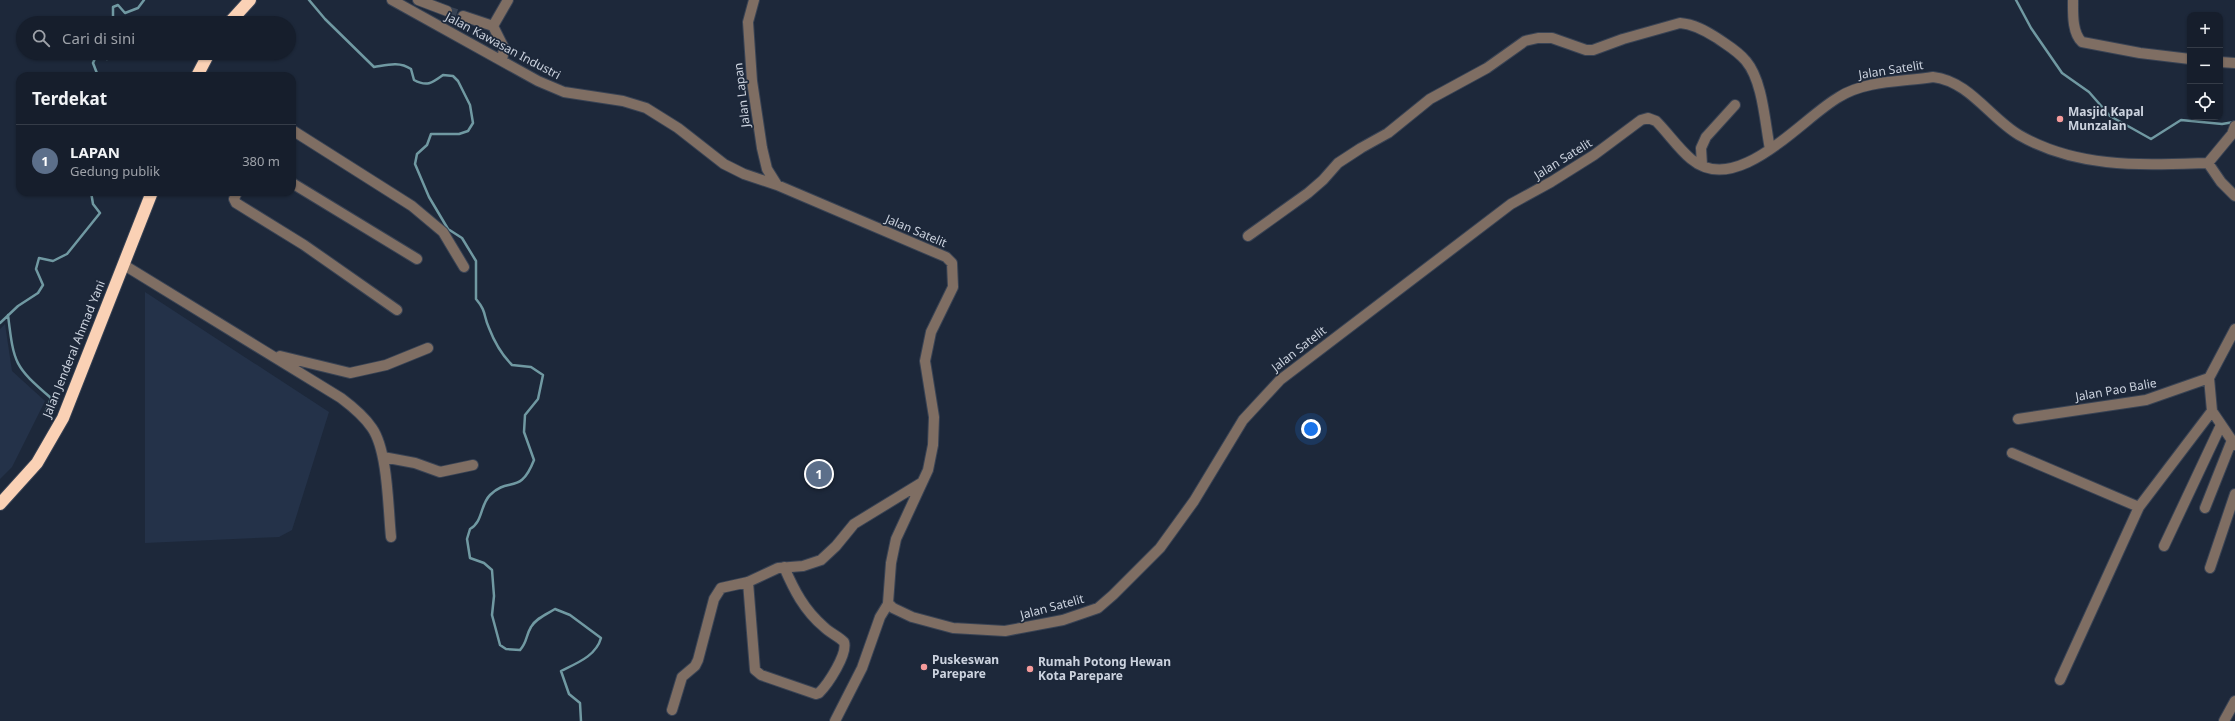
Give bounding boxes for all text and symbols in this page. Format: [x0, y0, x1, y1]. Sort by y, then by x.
street label: Jalan Kawasan Industri [442, 8, 564, 83]
map controls [2187, 12, 2223, 120]
button: + [2187, 12, 2223, 48]
search box [16, 16, 296, 60]
icon: search [30, 27, 52, 49]
text: Cari di sini [62, 28, 135, 48]
button: − [2187, 48, 2223, 84]
street label: Jalan Satelit [1856, 56, 1925, 83]
street label: Jalan Lapan [729, 62, 754, 129]
button: locate [2187, 84, 2223, 120]
text: Terdekat [32, 87, 107, 110]
place label: Masjid Kapal Munzalan [2068, 103, 2144, 134]
marker: Masjid Kapal Munzalan [2055, 114, 2065, 124]
street label: Jalan Satelit [1530, 134, 1595, 184]
text: LAPAN [70, 142, 120, 162]
text: 1 [41, 152, 49, 170]
text: 380 m [242, 152, 280, 170]
text: Gedung publik [70, 162, 160, 180]
street label: Jalan Satelit [882, 210, 950, 251]
street label: Jalan Jenderal Ahmad Yani [38, 278, 109, 421]
street label: Jalan Satelit [1267, 321, 1330, 376]
street label: Jalan Pao Balie [2073, 374, 2158, 405]
your location [1301, 419, 1321, 439]
pin: 1 [806, 459, 832, 489]
street label: Jalan Satelit [1017, 590, 1086, 623]
place label: Puskeswan Parepare [932, 651, 999, 682]
place label: Rumah Potong Hewan Kota Parepare [1038, 653, 1171, 684]
marker: Puskeswan Parepare [919, 662, 929, 672]
marker: Rumah Potong Hewan Kota Parepare [1025, 664, 1035, 674]

